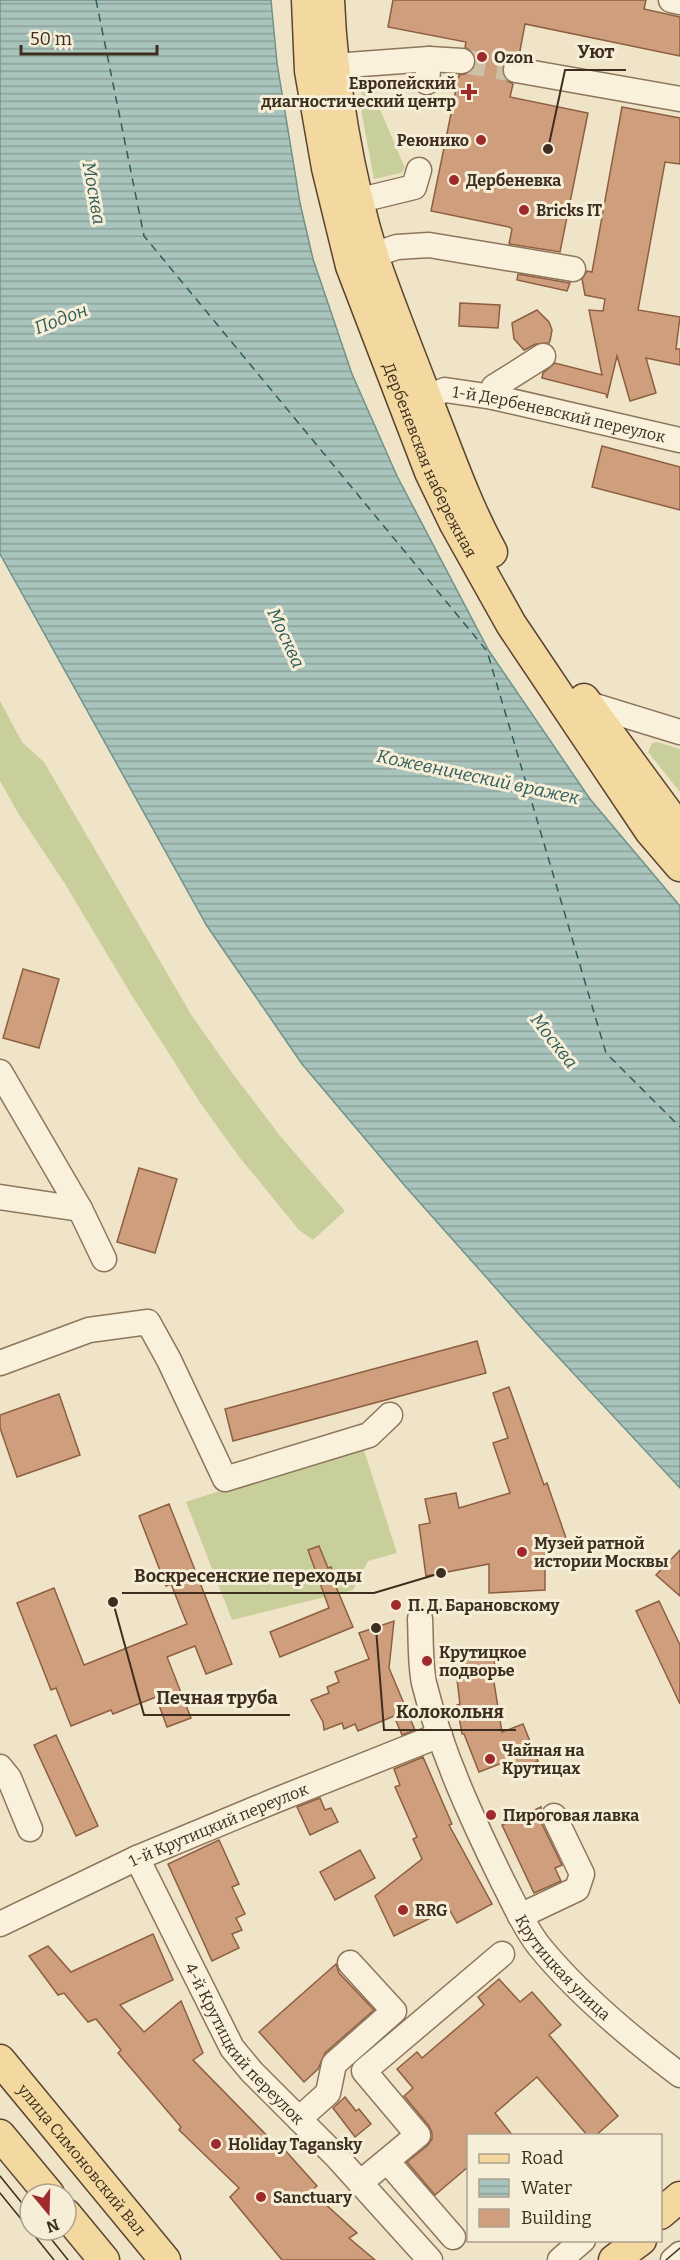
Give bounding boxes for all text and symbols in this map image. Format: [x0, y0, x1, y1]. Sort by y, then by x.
scale bar [21, 18, 158, 56]
text: 50 m [30, 28, 72, 50]
callout: Уют [565, 34, 626, 70]
text: Уют [578, 41, 615, 63]
place label: Ozon [494, 48, 534, 67]
marker: Ozon [475, 50, 489, 64]
place label: Европейский диагностический центр [261, 74, 456, 111]
marker: Европейский диагностический центр [460, 83, 478, 101]
place label: Реюнико [397, 131, 469, 150]
marker: Реюнико [474, 133, 488, 147]
water label: Москва [78, 160, 110, 226]
place label: Дербеневка [466, 171, 561, 190]
marker: Дербеневка [447, 173, 461, 187]
place label: Bricks IT [536, 201, 602, 220]
marker: Bricks IT [517, 203, 531, 217]
water label: Подон [31, 299, 91, 339]
street label: Дербеневская набережная [379, 360, 481, 561]
street label: 1-й Дербеневский переулок [451, 382, 668, 447]
water label: Москва [263, 605, 309, 671]
water label: Кожевнический вражек [375, 745, 582, 809]
water label: Москва [526, 1009, 582, 1073]
place label: Музей ратной истории Москвы [534, 1534, 669, 1571]
marker: Музей ратной истории Москвы [515, 1545, 529, 1559]
callout: Воскресенские переходы [122, 1557, 374, 1593]
text: Воскресенские переходы [134, 1565, 362, 1587]
place label: П. Д. Барановскому [408, 1596, 560, 1615]
marker: П. Д. Барановскому [389, 1598, 403, 1612]
place label: Крутицкое подворье [439, 1643, 527, 1680]
marker: Крутицкое подворье [420, 1654, 434, 1668]
callout: Печная труба [144, 1679, 290, 1715]
text: Печная труба [156, 1687, 278, 1709]
callout: Колокольня [384, 1694, 516, 1730]
text: Колокольня [396, 1701, 504, 1723]
place label: Чайная на Крутицах [502, 1741, 584, 1778]
marker: Чайная на Крутицах [483, 1752, 497, 1766]
street label: 1-й Крутицкий переулок [126, 1779, 311, 1871]
place label: Пироговая лавка [503, 1806, 639, 1825]
marker: Пироговая лавка [484, 1808, 498, 1822]
place label: RRG [415, 1901, 448, 1920]
marker: RRG [396, 1903, 410, 1917]
street label: Крутицкая улица [511, 1911, 614, 2025]
street label: 4-й Крутицкий переулок [181, 1960, 308, 2129]
street label: улица Симоновский Вал [13, 2079, 150, 2240]
legend [467, 2134, 662, 2242]
place label: Holiday Tagansky [228, 2135, 362, 2154]
marker: Holiday Tagansky [209, 2137, 223, 2151]
text: Road [521, 2147, 564, 2169]
text: Water [521, 2177, 572, 2199]
north arrow [18, 2182, 78, 2242]
place label: Sanctuary [273, 2188, 352, 2207]
marker: Sanctuary [254, 2190, 268, 2204]
text: Building [521, 2207, 592, 2229]
text: N [44, 2215, 62, 2237]

